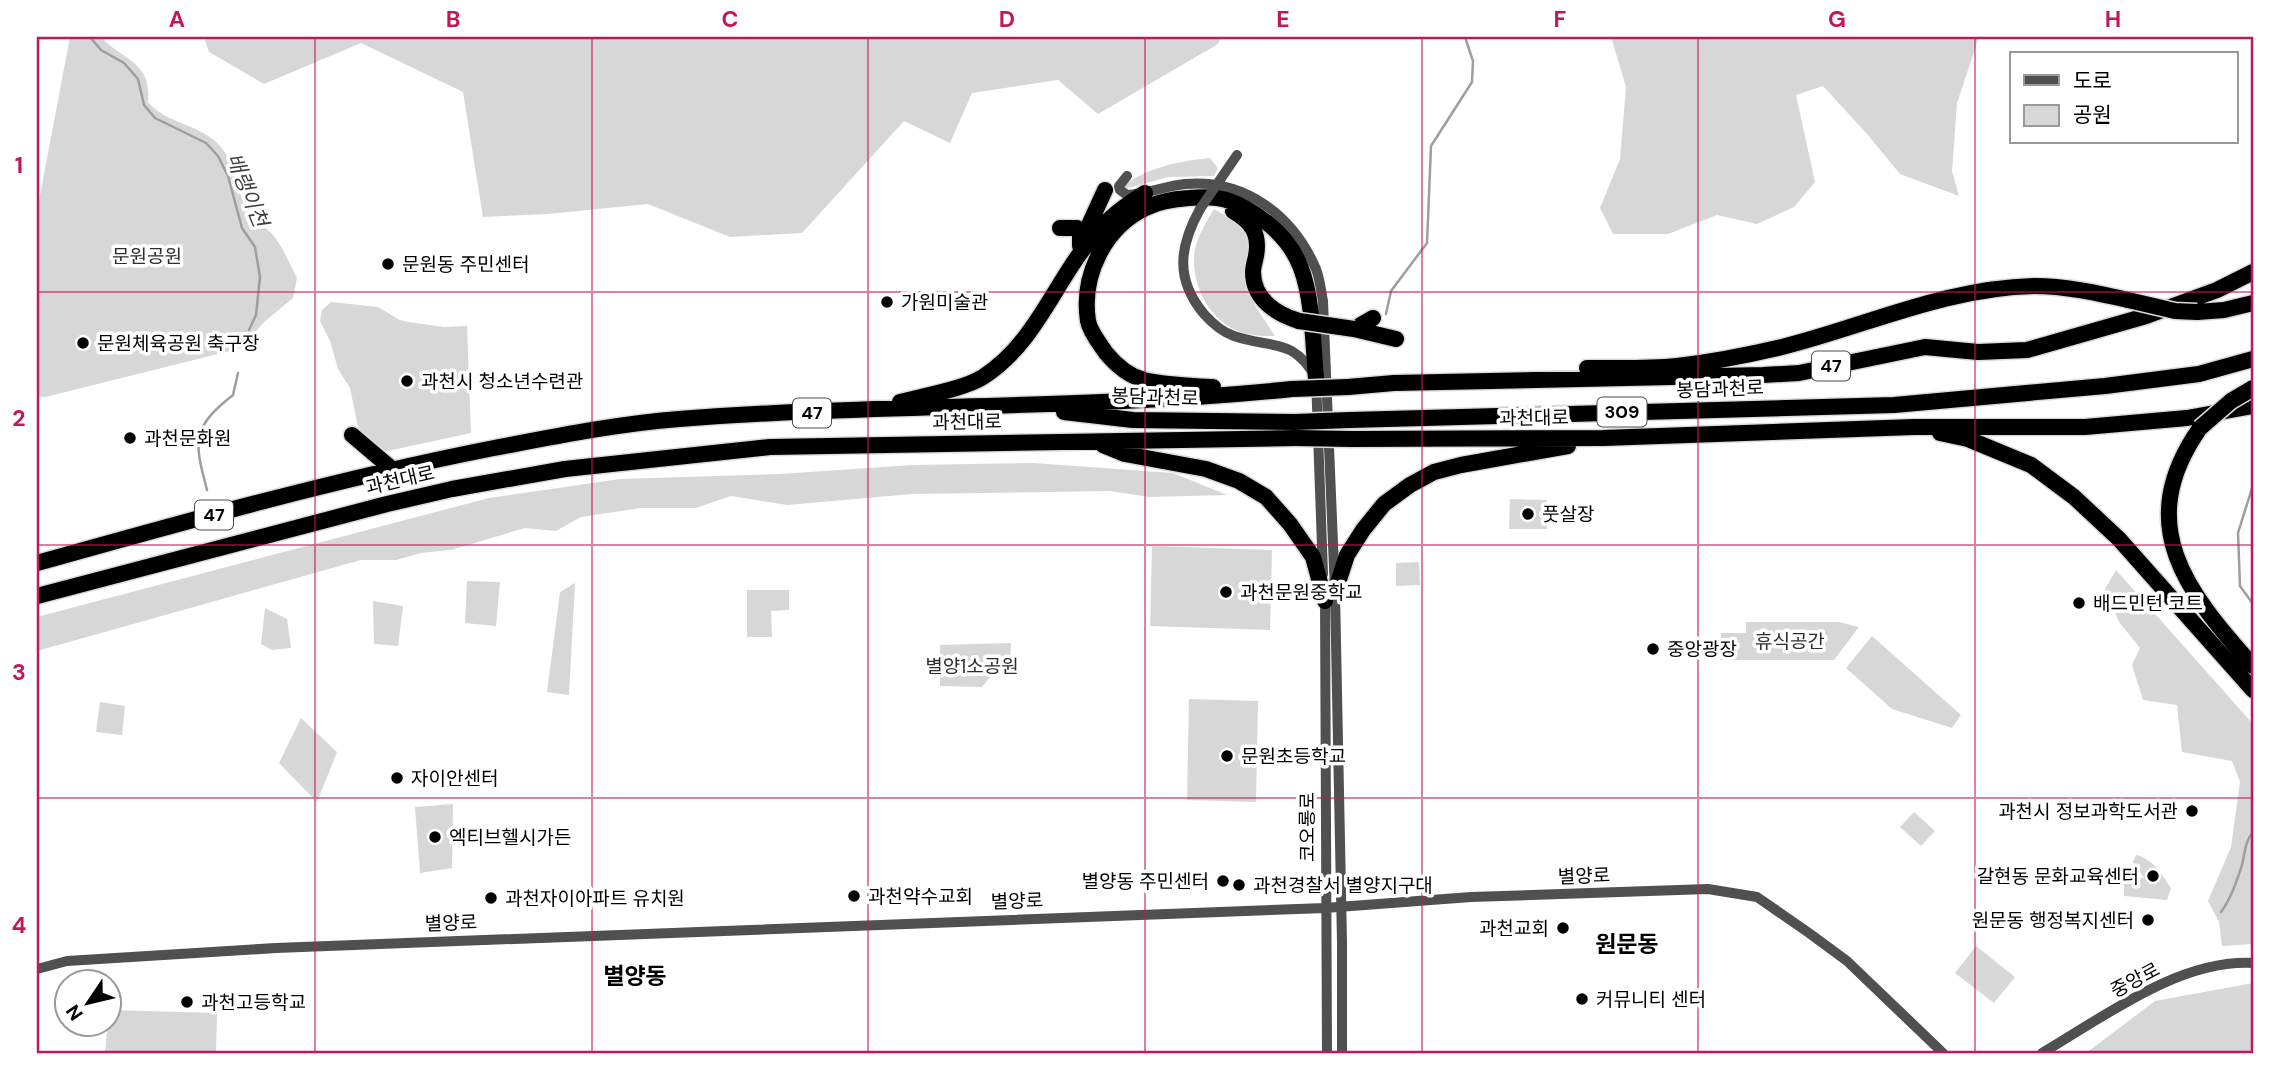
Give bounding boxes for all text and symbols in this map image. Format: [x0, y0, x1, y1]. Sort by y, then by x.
text: A [169, 4, 185, 34]
text: B [446, 4, 460, 34]
text: C [722, 4, 738, 34]
text: D [999, 4, 1015, 34]
text: E [1276, 4, 1290, 34]
text: F [1554, 4, 1567, 34]
text: G [1828, 4, 1846, 34]
text: H [2105, 4, 2121, 34]
legend [2010, 52, 2238, 144]
text: 도로 [2073, 67, 2112, 95]
text: 공원 [2073, 101, 2112, 129]
water label: 배랭이천 [220, 149, 275, 234]
text: 1 [15, 150, 23, 180]
park label: 문원공원 [112, 244, 182, 269]
place label: 문원동 주민센터 [402, 252, 529, 277]
marker: 문원동 주민센터 [380, 256, 396, 272]
place label: 가원미술관 [901, 290, 988, 315]
marker: 가원미술관 [879, 294, 895, 310]
place label: 문원체육공원 축구장 [97, 331, 259, 356]
marker: 문원체육공원 축구장 [75, 335, 91, 351]
road number: 47 [1812, 352, 1850, 380]
place label: 과천시 청소년수련관 [421, 369, 583, 394]
marker: 과천시 청소년수련관 [399, 373, 415, 389]
street label: 봉담과천로 [1676, 375, 1764, 403]
street label: 봉담과천로 [1111, 383, 1199, 411]
road number: 47 [793, 398, 831, 428]
road number: 309 [1598, 398, 1646, 426]
text: 2 [12, 403, 26, 433]
street label: 과천대로 [1499, 405, 1569, 431]
street label: 과천대로 [932, 409, 1002, 435]
place label: 과천문화원 [144, 426, 231, 451]
marker: 과천문화원 [122, 430, 138, 446]
street label: 과천대로 [363, 460, 437, 500]
road number: 47 [195, 500, 233, 530]
place label: 풋살장 [1542, 502, 1594, 527]
marker: 풋살장 [1520, 506, 1536, 522]
place label: 과천문원중학교 [1240, 580, 1362, 605]
marker: 과천문원중학교 [1218, 584, 1234, 600]
place label: 배드민턴 코트 [2093, 591, 2203, 616]
marker: 배드민턴 코트 [2071, 595, 2087, 611]
park label: 휴식공간 [1755, 629, 1825, 654]
place label: 중앙광장 [1667, 637, 1737, 662]
marker: 중앙광장 [1645, 641, 1661, 657]
park label: 별양1소공원 [925, 654, 1019, 679]
text: 3 [12, 657, 26, 687]
place label: 문원초등학교 [1241, 744, 1346, 769]
marker: 문원초등학교 [1219, 748, 1235, 764]
place label: 자이안센터 [411, 766, 498, 791]
marker: 자이안센터 [389, 770, 405, 786]
street label: 코오롱로 [1295, 792, 1320, 862]
place label: 과천시 정보과학도서관 [1998, 799, 2178, 824]
marker: 과천시 정보과학도서관 [2184, 803, 2200, 819]
place label: 엑티브헬시가든 [449, 825, 571, 850]
marker: 엑티브헬시가든 [427, 829, 443, 845]
street label: 별양로 [1557, 863, 1611, 889]
place label: 갈현동 문화교육센터 [1977, 864, 2139, 889]
marker: 갈현동 문화교육센터 [2145, 868, 2161, 884]
place label: 별양동 주민센터 [1082, 869, 1209, 894]
marker: 별양동 주민센터 [1215, 873, 1231, 889]
place label: 과천경찰서 별양지구대 [1253, 873, 1433, 898]
marker: 과천경찰서 별양지구대 [1231, 877, 1247, 893]
place label: 과천약수교회 [868, 884, 973, 909]
place label: 과천자이아파트 유치원 [505, 886, 685, 911]
marker: 과천약수교회 [846, 888, 862, 904]
street label: 별양로 [990, 888, 1044, 914]
marker: 과천자이아파트 유치원 [483, 890, 499, 906]
place label: 원문동 행정복지센터 [1972, 908, 2134, 933]
text: 4 [12, 910, 27, 940]
street label: 별양로 [424, 910, 478, 936]
marker: 원문동 행정복지센터 [2140, 912, 2156, 928]
place label: 과천교회 [1479, 916, 1549, 941]
marker: 과천교회 [1555, 920, 1571, 936]
district label: 원문동 [1595, 929, 1659, 959]
street label: 중앙로 [2106, 957, 2164, 1003]
district label: 별양동 [603, 961, 667, 991]
north arrow [52, 968, 122, 1038]
place label: 커뮤니티 센터 [1596, 987, 1706, 1012]
place label: 과천고등학교 [201, 990, 306, 1015]
marker: 커뮤니티 센터 [1574, 991, 1590, 1007]
marker: 과천고등학교 [179, 994, 195, 1010]
text: N [60, 1000, 89, 1025]

